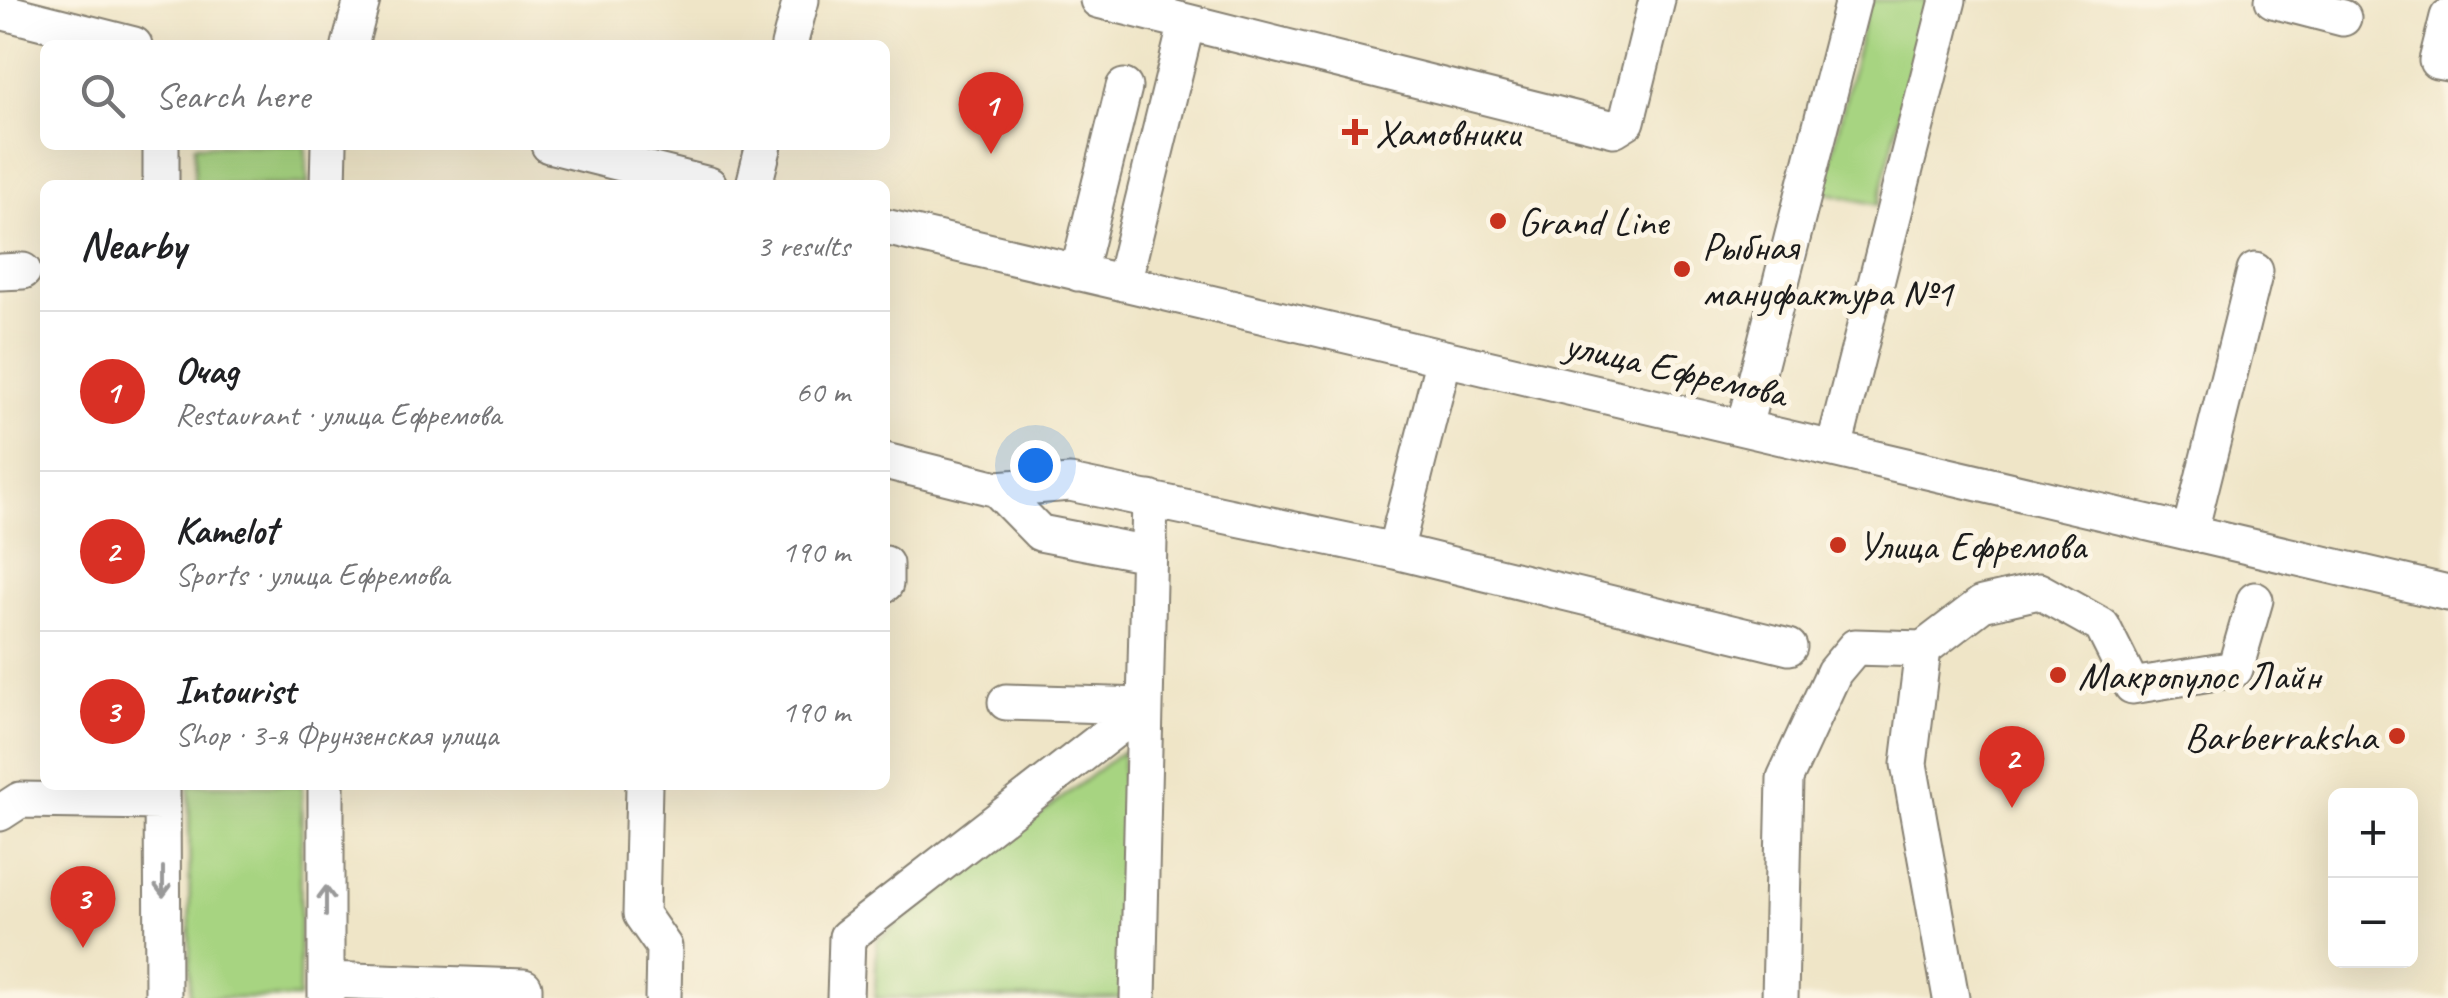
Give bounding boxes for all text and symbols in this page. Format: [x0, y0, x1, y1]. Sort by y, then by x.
search box [40, 40, 890, 150]
icon: search [75, 68, 130, 123]
text: Search here [155, 72, 310, 119]
pin: 1 [958, 72, 1024, 154]
place label: Хамовники [1375, 108, 1522, 158]
marker: Хамовники [1344, 121, 1366, 143]
place label: Grand Line [1518, 197, 1671, 247]
marker: Grand Line [1487, 210, 1509, 232]
text: Nearby [80, 219, 186, 272]
place label: Рыбная мануфактура №1 [1702, 222, 1955, 318]
text: 3 results [756, 225, 850, 266]
marker: Рыбная мануфактура №1 [1671, 258, 1693, 280]
street label: улица Ефремова [1558, 319, 1795, 420]
text: Очаg [175, 347, 238, 394]
text: 1 [105, 371, 120, 412]
text: 60 m [796, 371, 850, 412]
text: Restaurant · улица Ефремова [175, 394, 501, 435]
your location [1010, 440, 1061, 491]
text: Kamelot [175, 507, 277, 554]
place label: Улица Ефремова [1858, 521, 2089, 571]
text: 2 [105, 531, 120, 572]
text: 190 m [781, 531, 850, 572]
marker: Улица Ефремова [1827, 534, 1849, 556]
text: Sports · улица Ефремова [175, 554, 449, 595]
place label: Макропулос Лайн [2078, 651, 2323, 701]
marker: Макропулос Лайн [2047, 664, 2069, 686]
text: Intourist [175, 667, 295, 714]
text: 3 [105, 691, 120, 732]
text: 190 m [781, 691, 850, 732]
place label: Barberraksha [2184, 712, 2380, 762]
text: Shop · 3-я Фрунзенская улица [175, 714, 498, 755]
marker: Barberraksha [2386, 725, 2408, 747]
pin: 2 [1980, 726, 2044, 808]
map controls [2328, 788, 2418, 968]
button: + [2328, 788, 2418, 878]
pin: 3 [51, 866, 116, 948]
one-way arrow [154, 866, 172, 898]
button: − [2328, 878, 2418, 968]
one-way arrow [316, 885, 336, 918]

